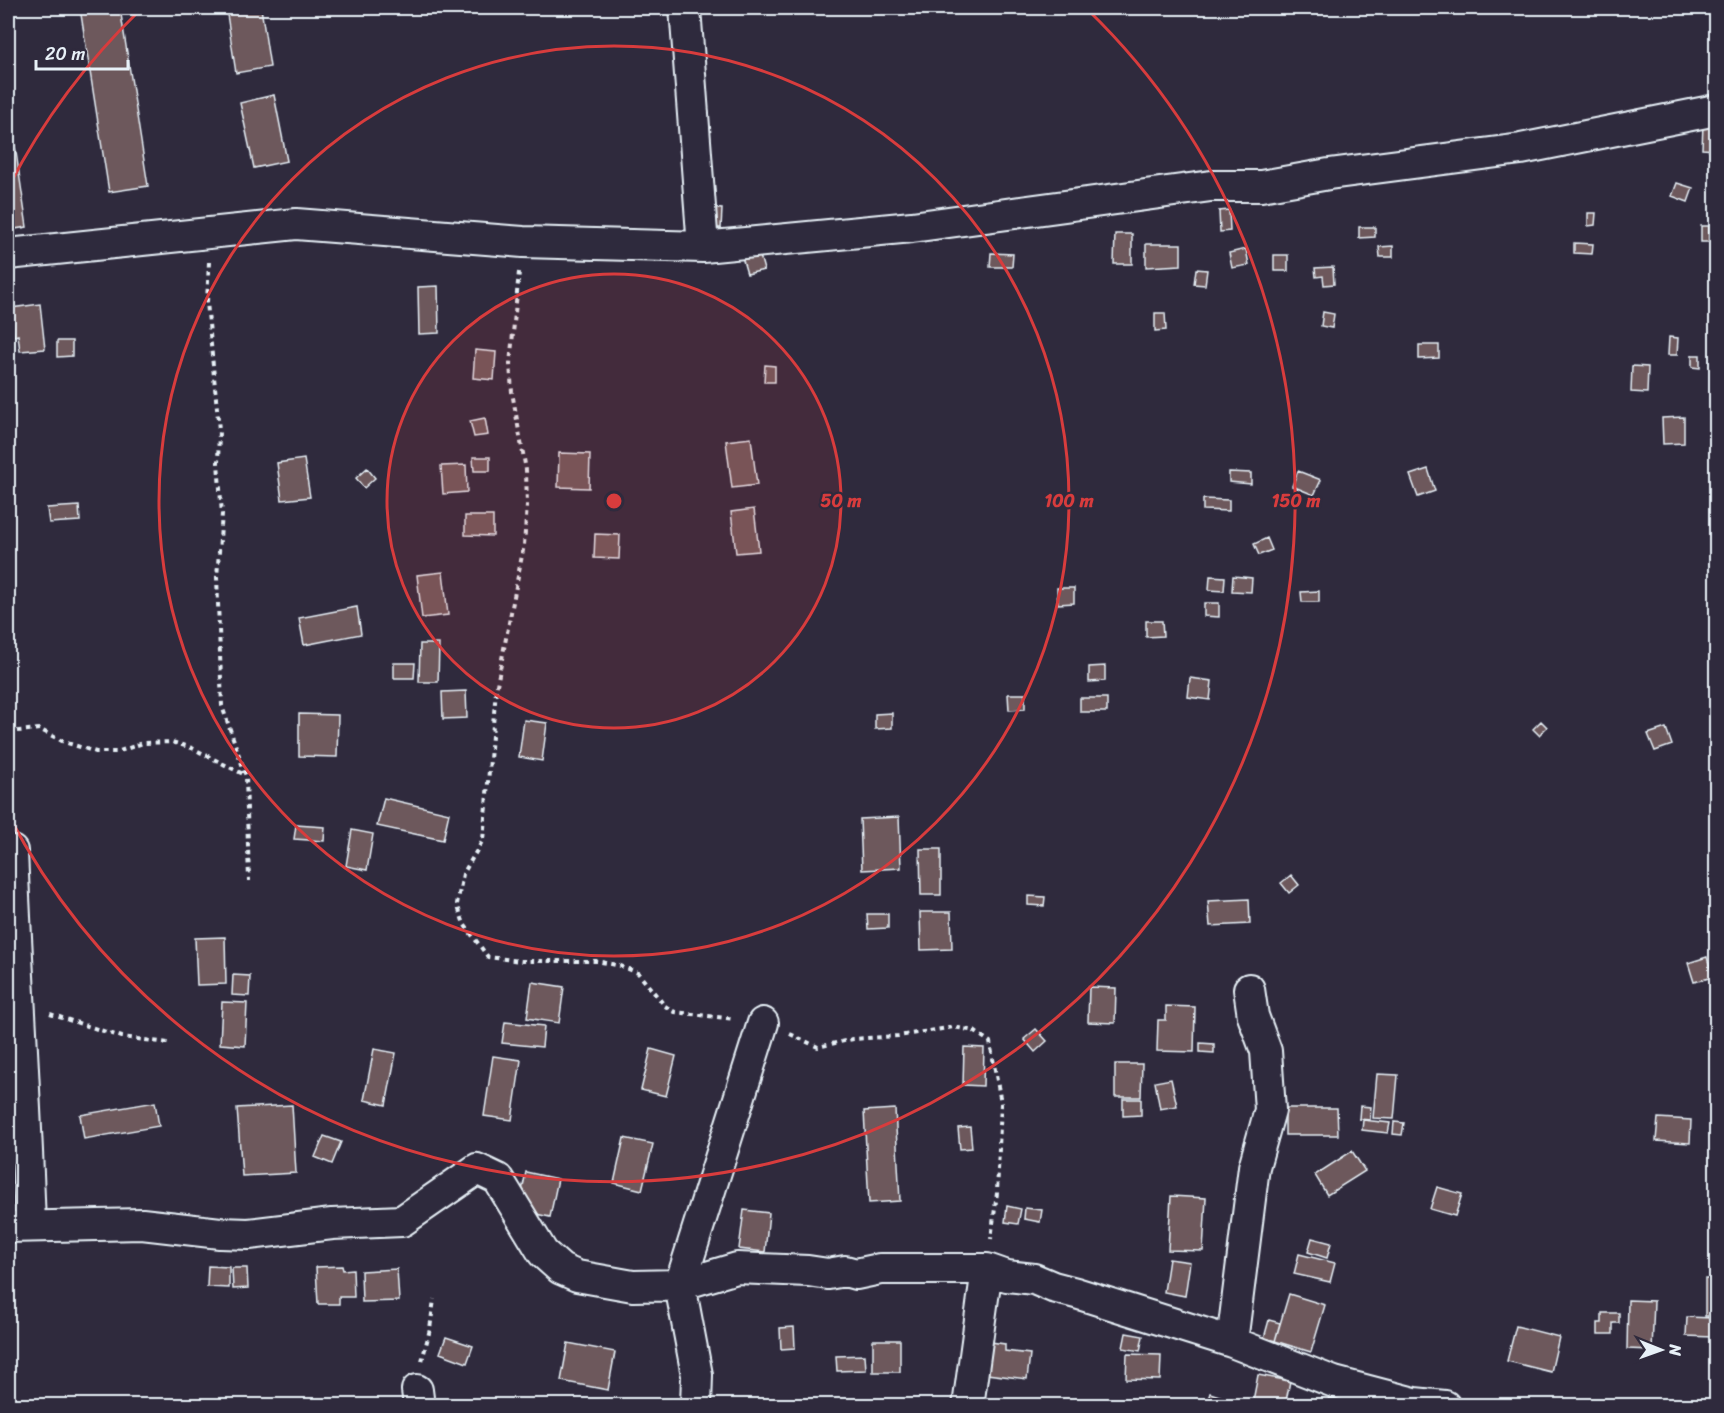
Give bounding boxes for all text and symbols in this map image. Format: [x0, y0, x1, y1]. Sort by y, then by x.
scale bar [36, 33, 128, 71]
text: 20 m [45, 38, 85, 70]
text: 50 m [821, 485, 862, 517]
text: 100 m [1045, 485, 1094, 517]
text: 150 m [1272, 485, 1320, 517]
centre of rings [604, 491, 624, 511]
north arrow [1631, 1320, 1691, 1380]
text: N [1661, 1343, 1690, 1357]

